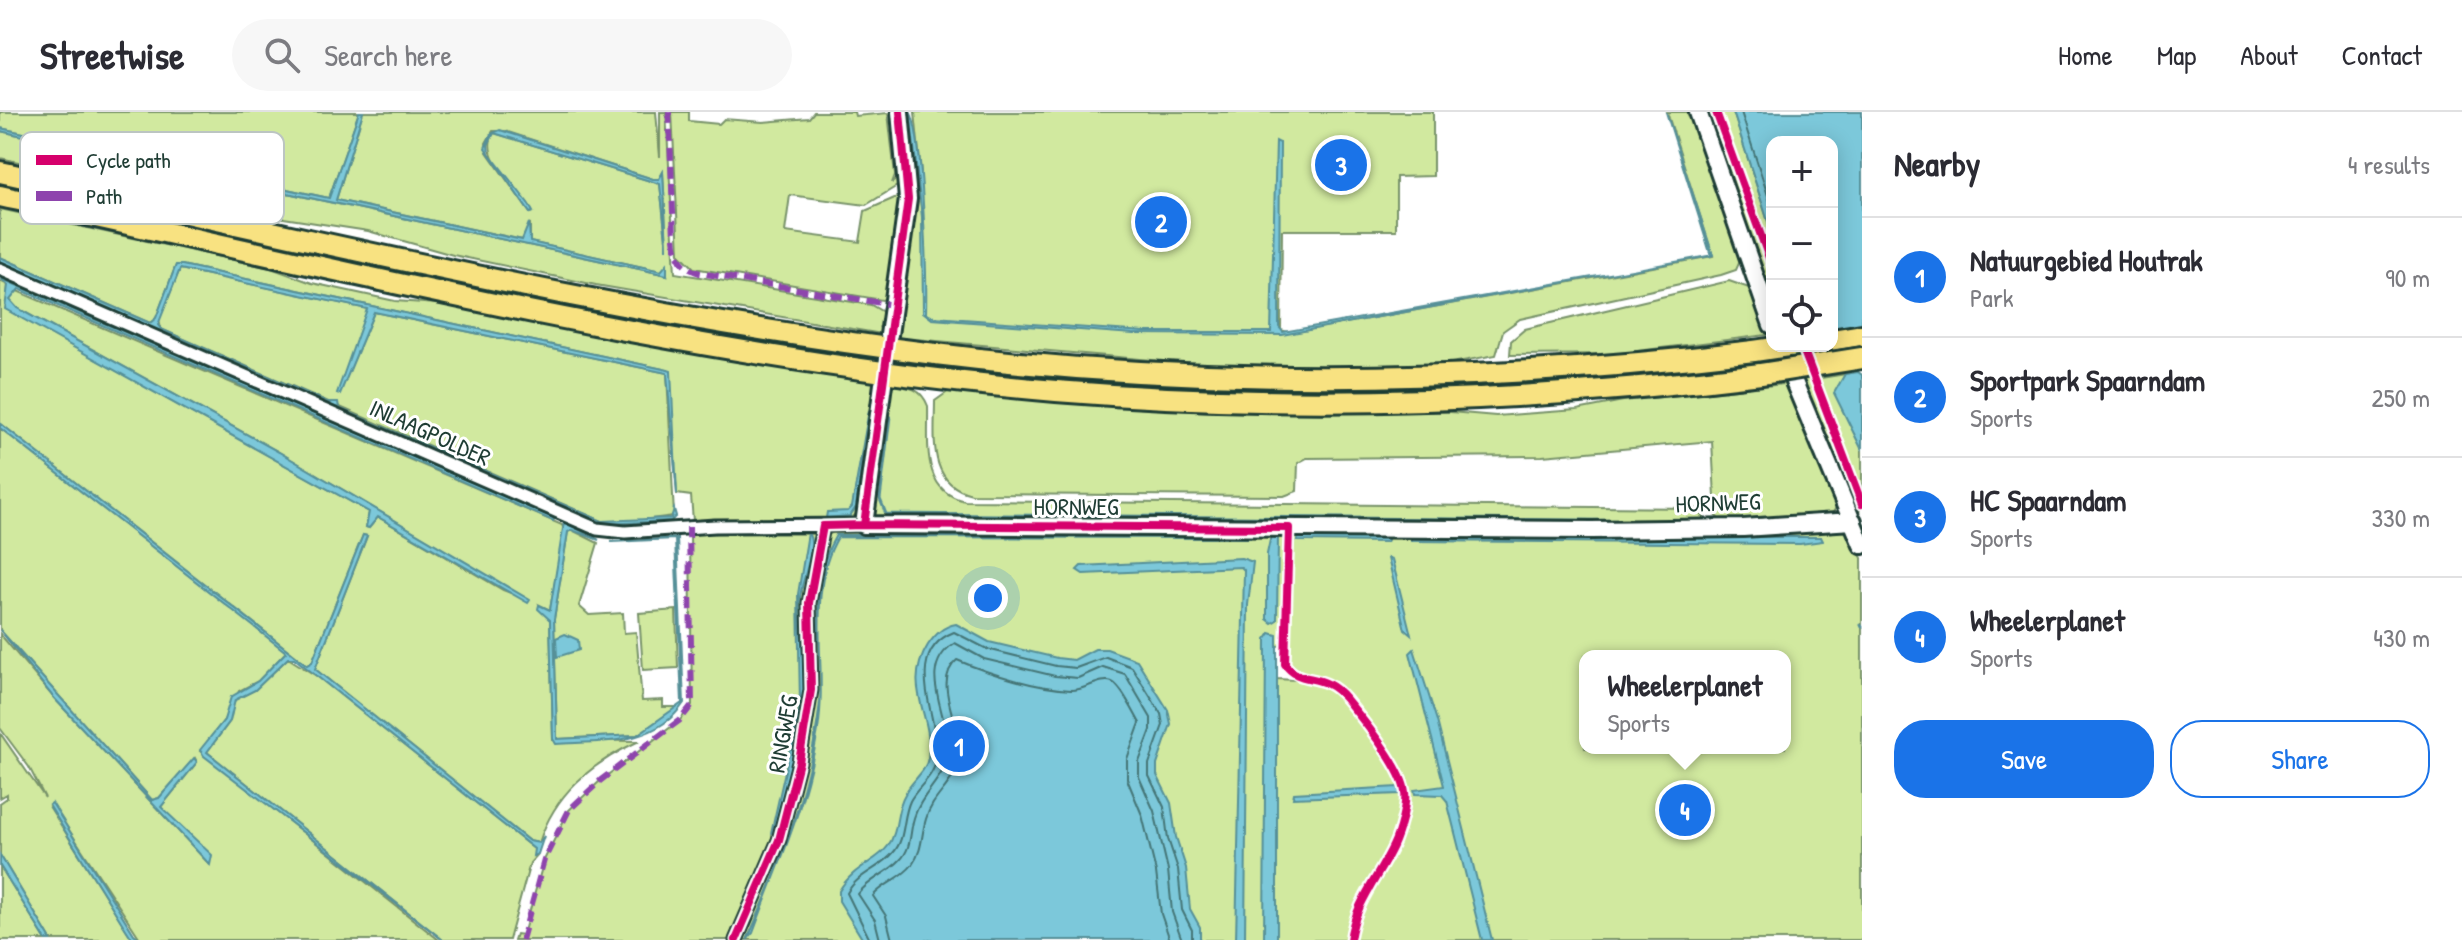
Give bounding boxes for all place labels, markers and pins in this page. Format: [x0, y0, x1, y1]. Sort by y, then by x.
pin: 3 [1315, 135, 1367, 195]
pin: 2 [1135, 192, 1187, 252]
pin: 1 [933, 716, 985, 776]
pin: 4 [1659, 780, 1711, 840]

